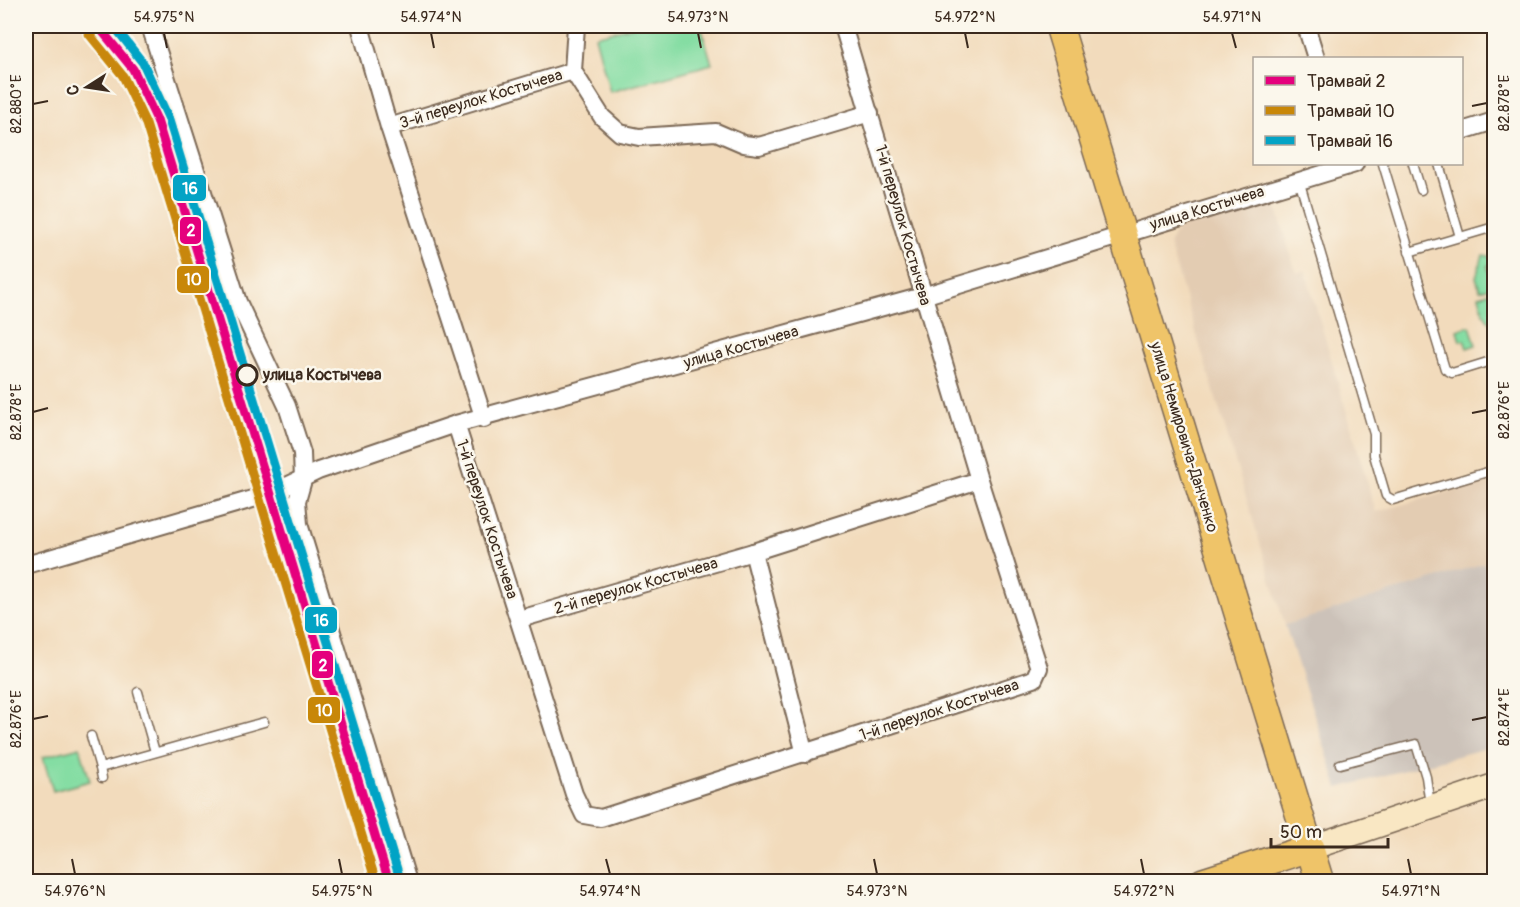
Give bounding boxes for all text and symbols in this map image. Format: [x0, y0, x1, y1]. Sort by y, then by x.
text: 54.975°N [134, 8, 194, 27]
text: 54.974°N [400, 8, 462, 27]
text: 54.973°N [668, 8, 728, 27]
text: 54.972°N [935, 8, 995, 27]
text: 54.971°N [1203, 8, 1261, 27]
north arrow [57, 57, 117, 117]
legend [1253, 57, 1463, 165]
street label: 3-й переулок Костычева [397, 65, 565, 133]
text: Трамвай 2 [1307, 70, 1386, 93]
text: 82.880°E [7, 74, 26, 133]
text: 82.878°E [1495, 74, 1514, 131]
text: С [62, 83, 84, 97]
text: Трамвай 10 [1307, 100, 1395, 123]
text: Трамвай 16 [1307, 130, 1393, 153]
street label: 1-й переулок Костычева [870, 142, 936, 308]
line badge: 16 [172, 174, 207, 202]
text: 16 [182, 179, 198, 199]
street label: улица Костычева [1146, 181, 1267, 235]
line badge: 2 [179, 216, 202, 245]
text: 2 [187, 221, 196, 241]
line badge: 10 [176, 265, 210, 294]
text: 10 [184, 270, 202, 290]
street label: улица Костычева [680, 321, 801, 373]
street label: улица Немировича-Данченко [1145, 338, 1223, 535]
marker: улица Костычева [236, 364, 258, 386]
place label: улица Костычева [262, 365, 382, 385]
text: 82.876°E [1495, 381, 1514, 439]
text: 82.878°E [7, 383, 26, 440]
street label: 1-й переулок Костычева [452, 437, 522, 601]
street label: 2-й переулок Костычева [552, 553, 720, 619]
line badge: 16 [304, 606, 338, 634]
text: 16 [313, 611, 329, 631]
line badge: 2 [311, 650, 334, 679]
text: 2 [319, 656, 328, 676]
street label: 1-й переулок Костычева [857, 675, 1021, 745]
text: 82.874°E [1495, 688, 1514, 746]
text: 82.876°E [7, 690, 26, 748]
line badge: 10 [307, 696, 341, 724]
text: 10 [315, 701, 333, 721]
scale bar [1271, 811, 1388, 849]
text: 50 m [1280, 821, 1322, 844]
text: 54.976°N [44, 882, 106, 901]
text: 54.975°N [312, 882, 372, 901]
text: 54.974°N [579, 882, 641, 901]
text: 54.973°N [847, 882, 907, 901]
text: 54.972°N [1114, 882, 1174, 901]
text: 54.971°N [1382, 882, 1440, 901]

